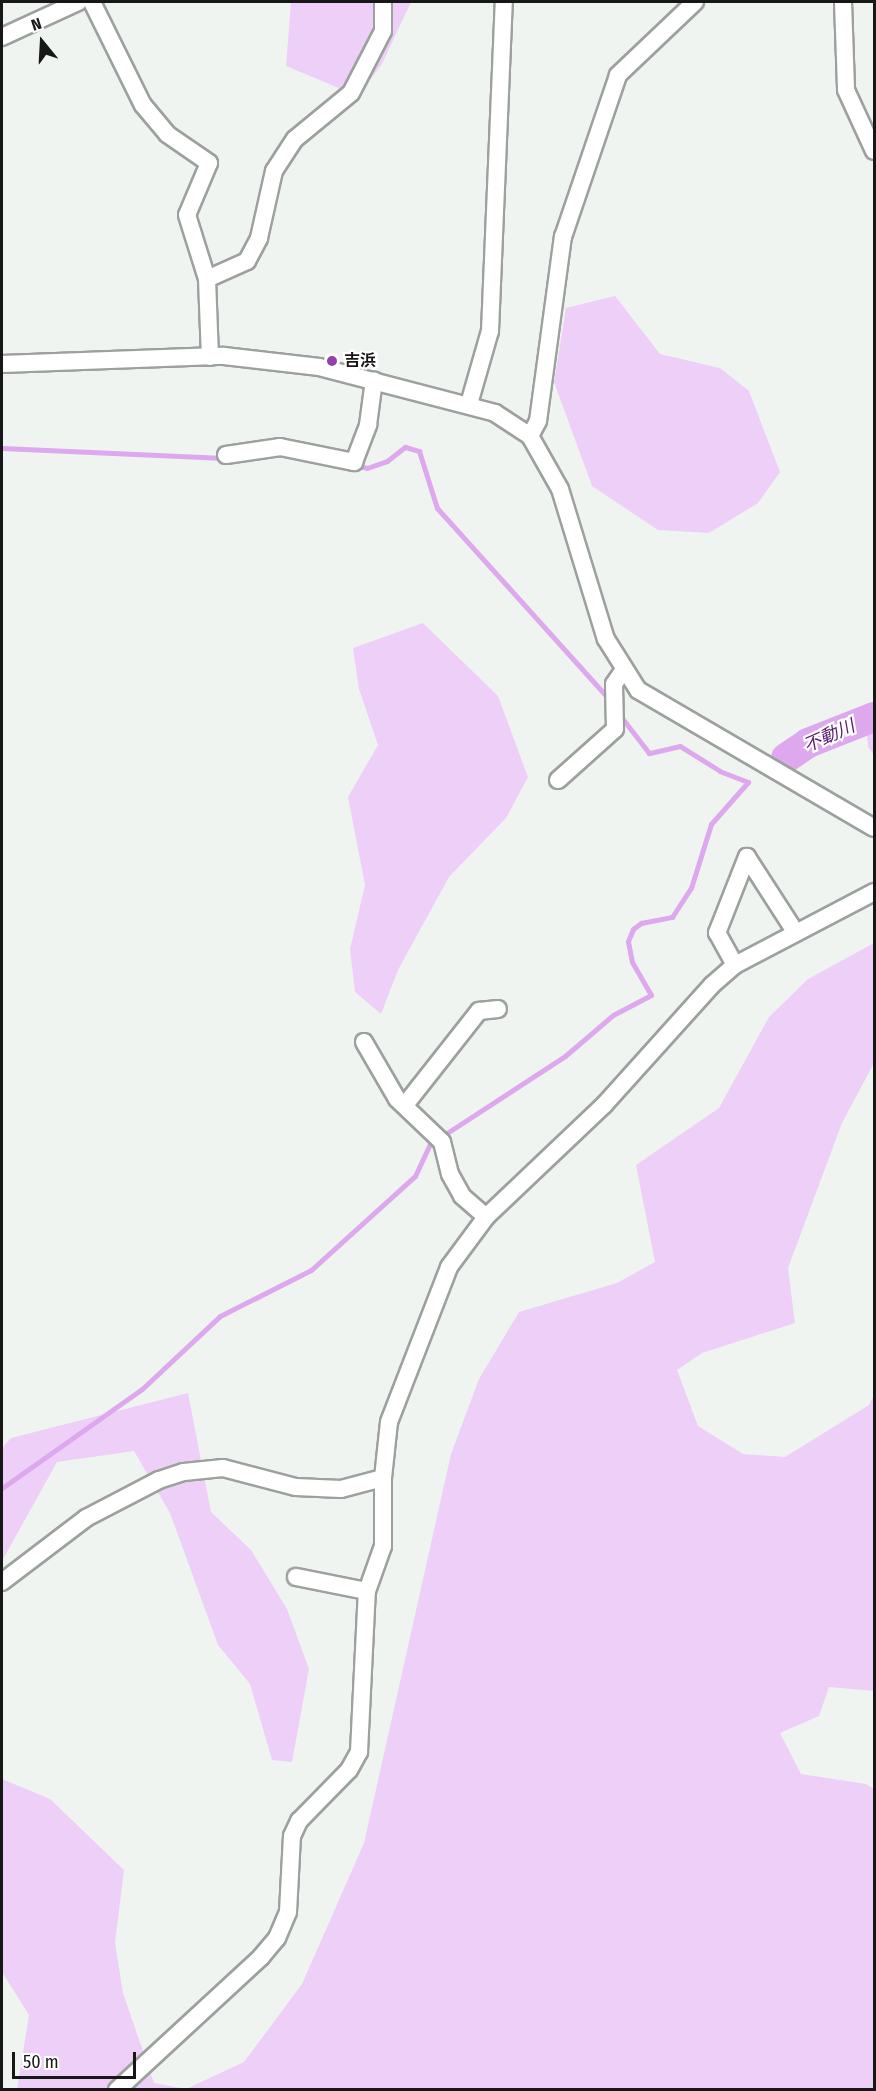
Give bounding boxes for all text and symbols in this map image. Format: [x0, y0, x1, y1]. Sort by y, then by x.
north arrow [12, 12, 72, 72]
text: N [29, 14, 44, 35]
place label: 吉浜 [344, 351, 376, 371]
marker: 吉浜 [325, 354, 339, 368]
water label: 不動川 [800, 715, 858, 757]
scale bar [15, 2040, 140, 2078]
text: 50 m [23, 2051, 59, 2073]

